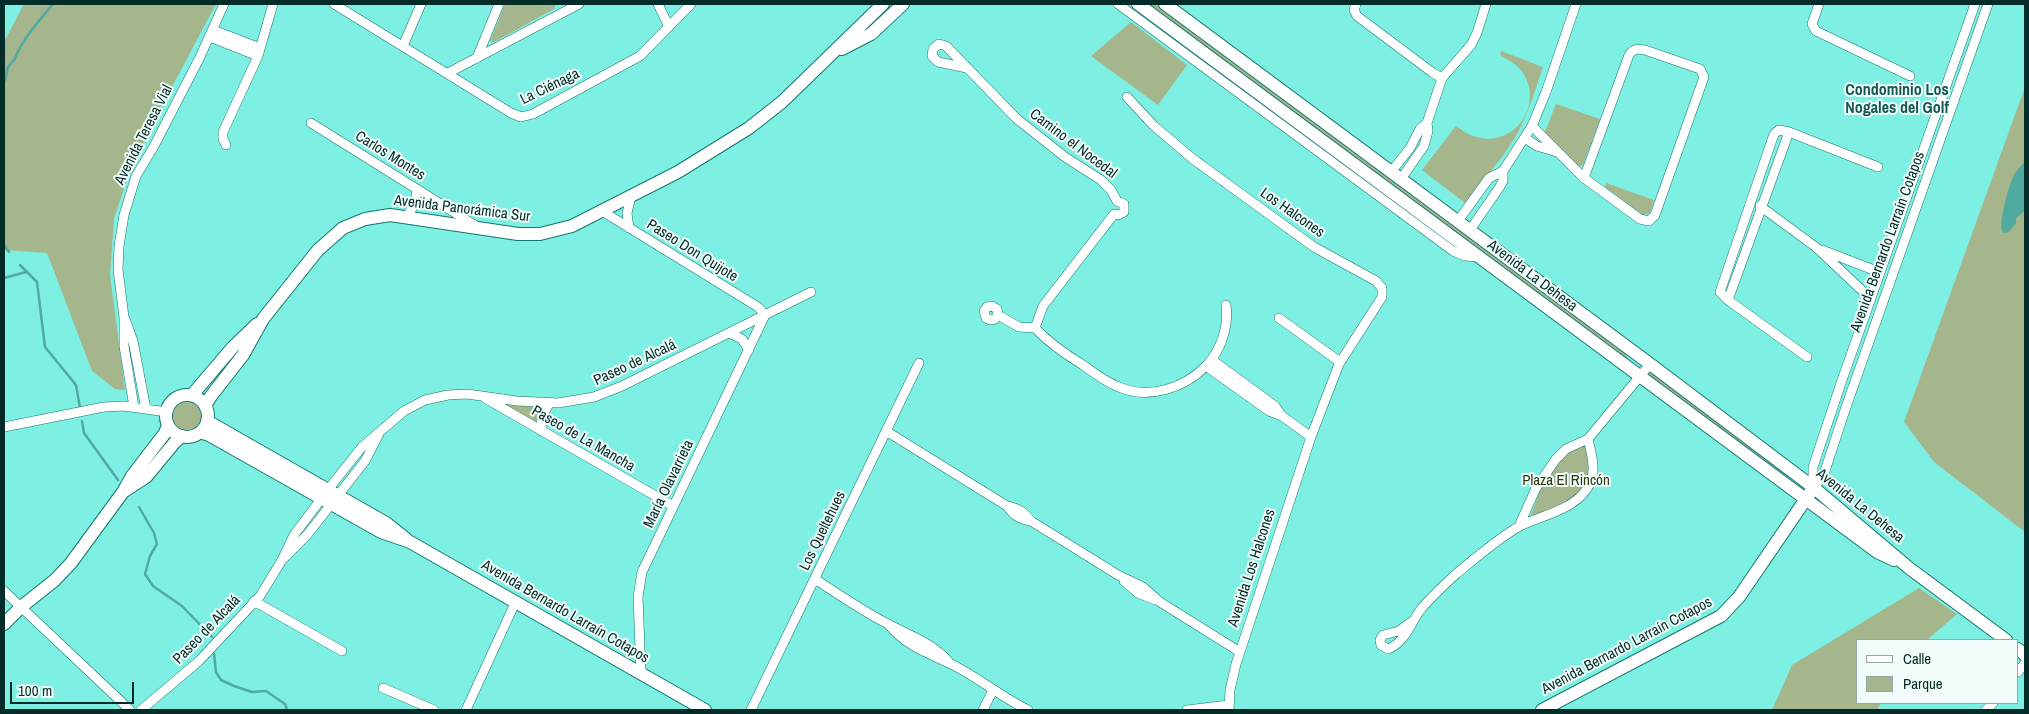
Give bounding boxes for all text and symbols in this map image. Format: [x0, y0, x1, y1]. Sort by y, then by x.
street label: La Ciénaga [517, 65, 583, 109]
district label: Condominio Los Nogales del Golf [1845, 81, 1949, 119]
street label: Avenida Teresa Vial [111, 82, 177, 188]
street label: Camino el Nocedal [1026, 105, 1120, 183]
street label: Carlos Montes [352, 127, 428, 185]
street label: Avenida Bernardo Larraín Cotapos [1847, 149, 1929, 335]
street label: Los Halcones [1256, 184, 1328, 242]
street label: Avenida Panorámica Sur [393, 192, 531, 226]
street label: Paseo Don Quijote [643, 216, 741, 286]
street label: Avenida La Dehesa [1484, 236, 1580, 316]
street label: Paseo de Alcalá [591, 336, 679, 390]
street label: Paseo de La Mancha [528, 402, 638, 476]
street label: María Olavarrieta [640, 437, 698, 531]
street label: Avenida La Dehesa [1812, 465, 1908, 547]
park label: Plaza El Rincón [1522, 472, 1610, 490]
street label: Los Queltehues [796, 488, 850, 574]
street label: Avenida Los Halcones [1224, 507, 1280, 629]
street label: Avenida Bernardo Larraín Cotapos [478, 557, 652, 667]
street label: Paseo de Alcalá [170, 592, 244, 668]
street label: Avenida Bernardo Larraín Cotapos [1539, 593, 1715, 699]
legend [1856, 639, 2019, 704]
text: Calle [1903, 648, 1931, 669]
scale bar [12, 672, 136, 704]
text: Parque [1903, 673, 1943, 694]
text: 100 m [18, 680, 52, 701]

